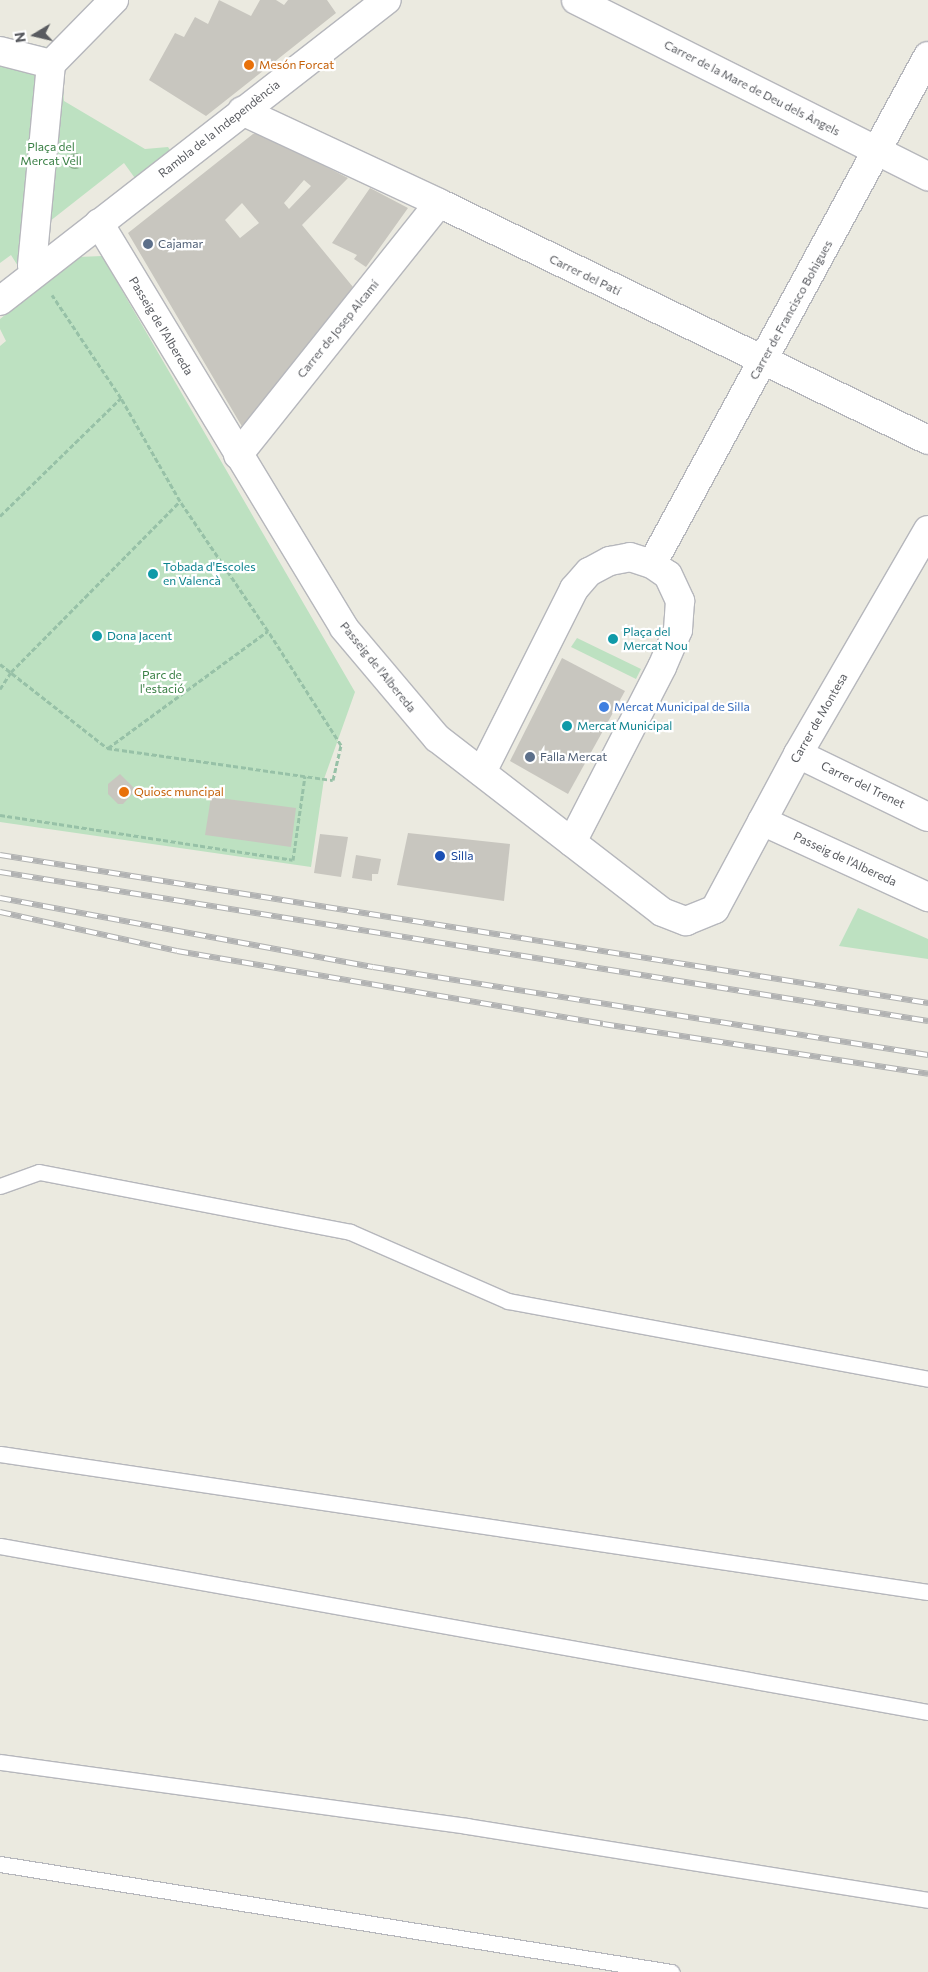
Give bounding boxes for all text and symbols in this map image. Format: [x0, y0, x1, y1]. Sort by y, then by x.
north arrow [10, 10, 60, 60]
text: N [10, 31, 29, 44]
street label: Carrer de la Mare de Deu dels Àngels [662, 37, 842, 139]
place label: Mesón Forcat [259, 58, 334, 72]
marker: Mesón Forcat [243, 59, 255, 71]
street label: Rambla de la Independència [156, 77, 282, 181]
park label: Plaça del Mercat Vell [20, 140, 82, 168]
place label: Cajamar [158, 237, 203, 251]
marker: Cajamar [142, 238, 154, 250]
street label: Carrer de Francisco Bohigues [747, 238, 835, 382]
street label: Carrer del Patí [547, 251, 623, 299]
street label: Passeig de l'Albereda [126, 274, 196, 378]
street label: Carrer de Josep Alcamí [294, 277, 382, 381]
place label: Tobada d'Escoles en Valencà [163, 560, 256, 588]
marker: Tobada d'Escoles en Valencà [147, 568, 159, 580]
street label: Passeig de l'Albereda [337, 619, 419, 715]
place label: Plaça del Mercat Nou [623, 625, 688, 653]
place label: Dona Jacent [107, 629, 172, 643]
marker: Dona Jacent [91, 630, 103, 642]
marker: Plaça del Mercat Nou [607, 633, 619, 645]
park label: Parc de l'estació [140, 668, 184, 696]
street label: Carrer de Montesa [787, 671, 851, 765]
place label: Mercat Municipal de Silla [614, 700, 750, 714]
marker: Mercat Municipal de Silla [598, 701, 610, 713]
place label: Mercat Municipal [577, 719, 672, 733]
marker: Mercat Municipal [561, 720, 573, 732]
place label: Falla Mercat [540, 750, 607, 764]
marker: Falla Mercat [524, 751, 536, 763]
street label: Carrer del Trenet [819, 758, 907, 812]
place label: Quiosc muncipal [134, 785, 224, 799]
marker: Quiosc muncipal [118, 786, 130, 798]
street label: Passeig de l'Albereda [791, 829, 899, 889]
marker: Silla [433, 849, 447, 863]
place label: Silla [451, 849, 473, 863]

